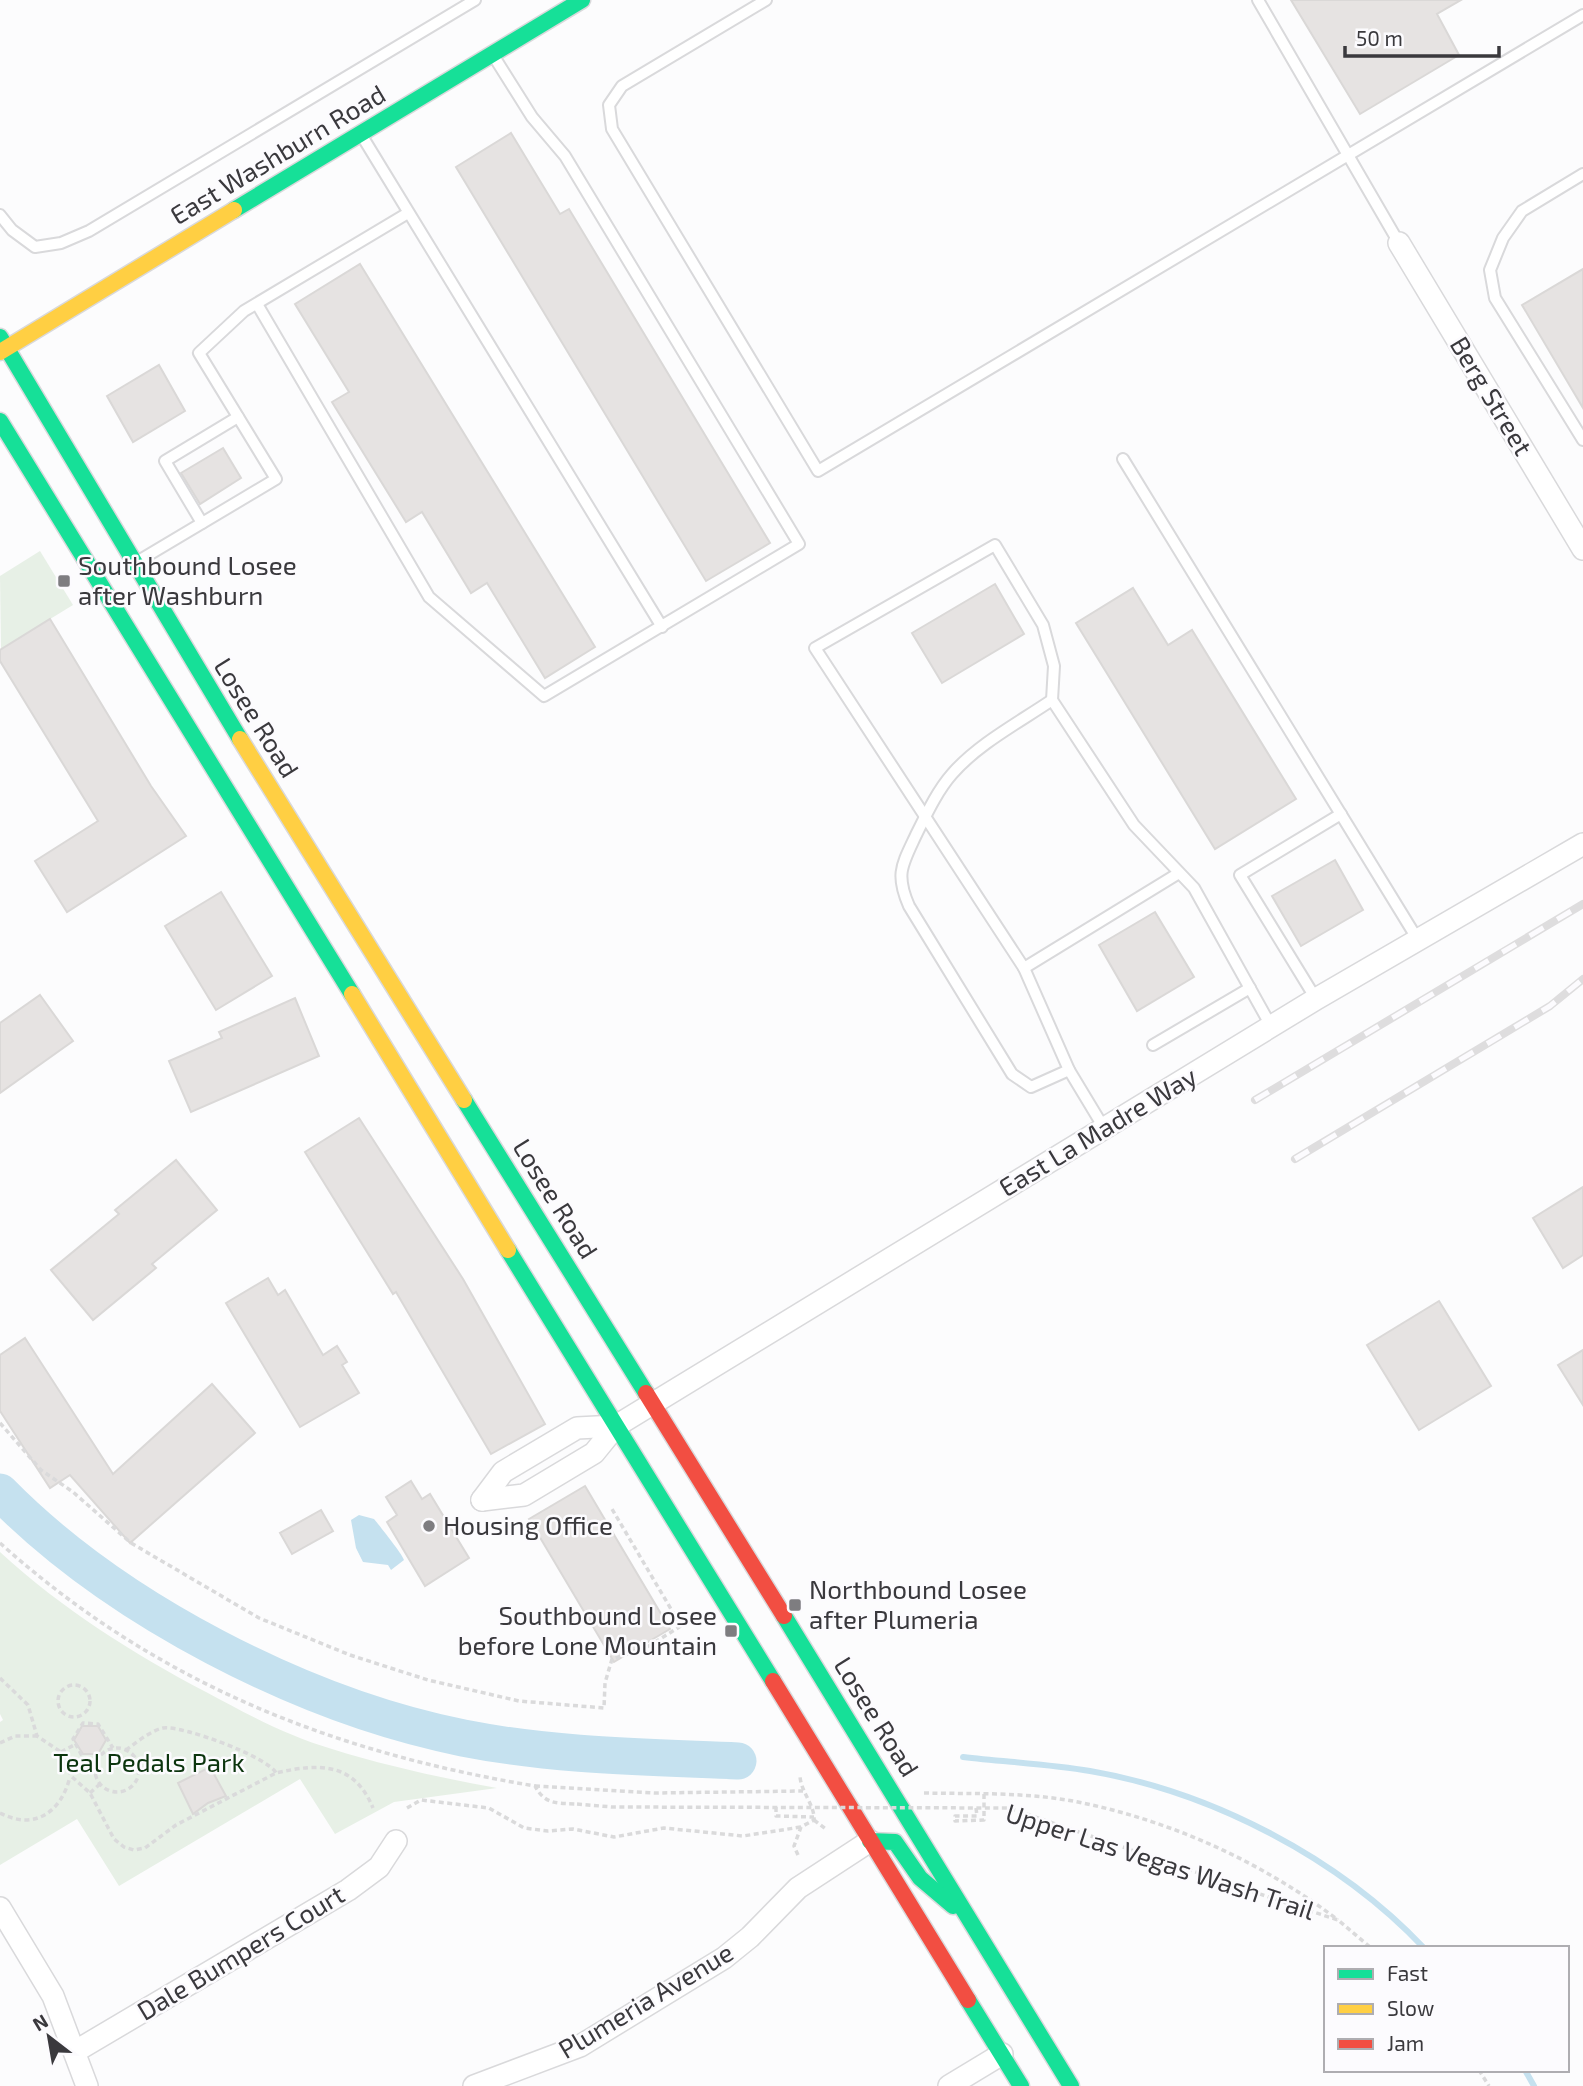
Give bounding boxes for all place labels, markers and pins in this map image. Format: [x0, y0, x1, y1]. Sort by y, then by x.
place label: Southbound Losee after Washburn [78, 549, 297, 610]
marker: Southbound Losee after Washburn [56, 573, 72, 589]
place label: Housing Office [443, 1509, 613, 1540]
marker: Housing Office [421, 1518, 437, 1534]
place label: Northbound Losee after Plumeria [809, 1573, 1027, 1634]
marker: Northbound Losee after Plumeria [787, 1597, 803, 1613]
place label: Southbound Losee before Lone Mountain [458, 1599, 717, 1660]
marker: Southbound Losee before Lone Mountain [723, 1623, 739, 1639]

